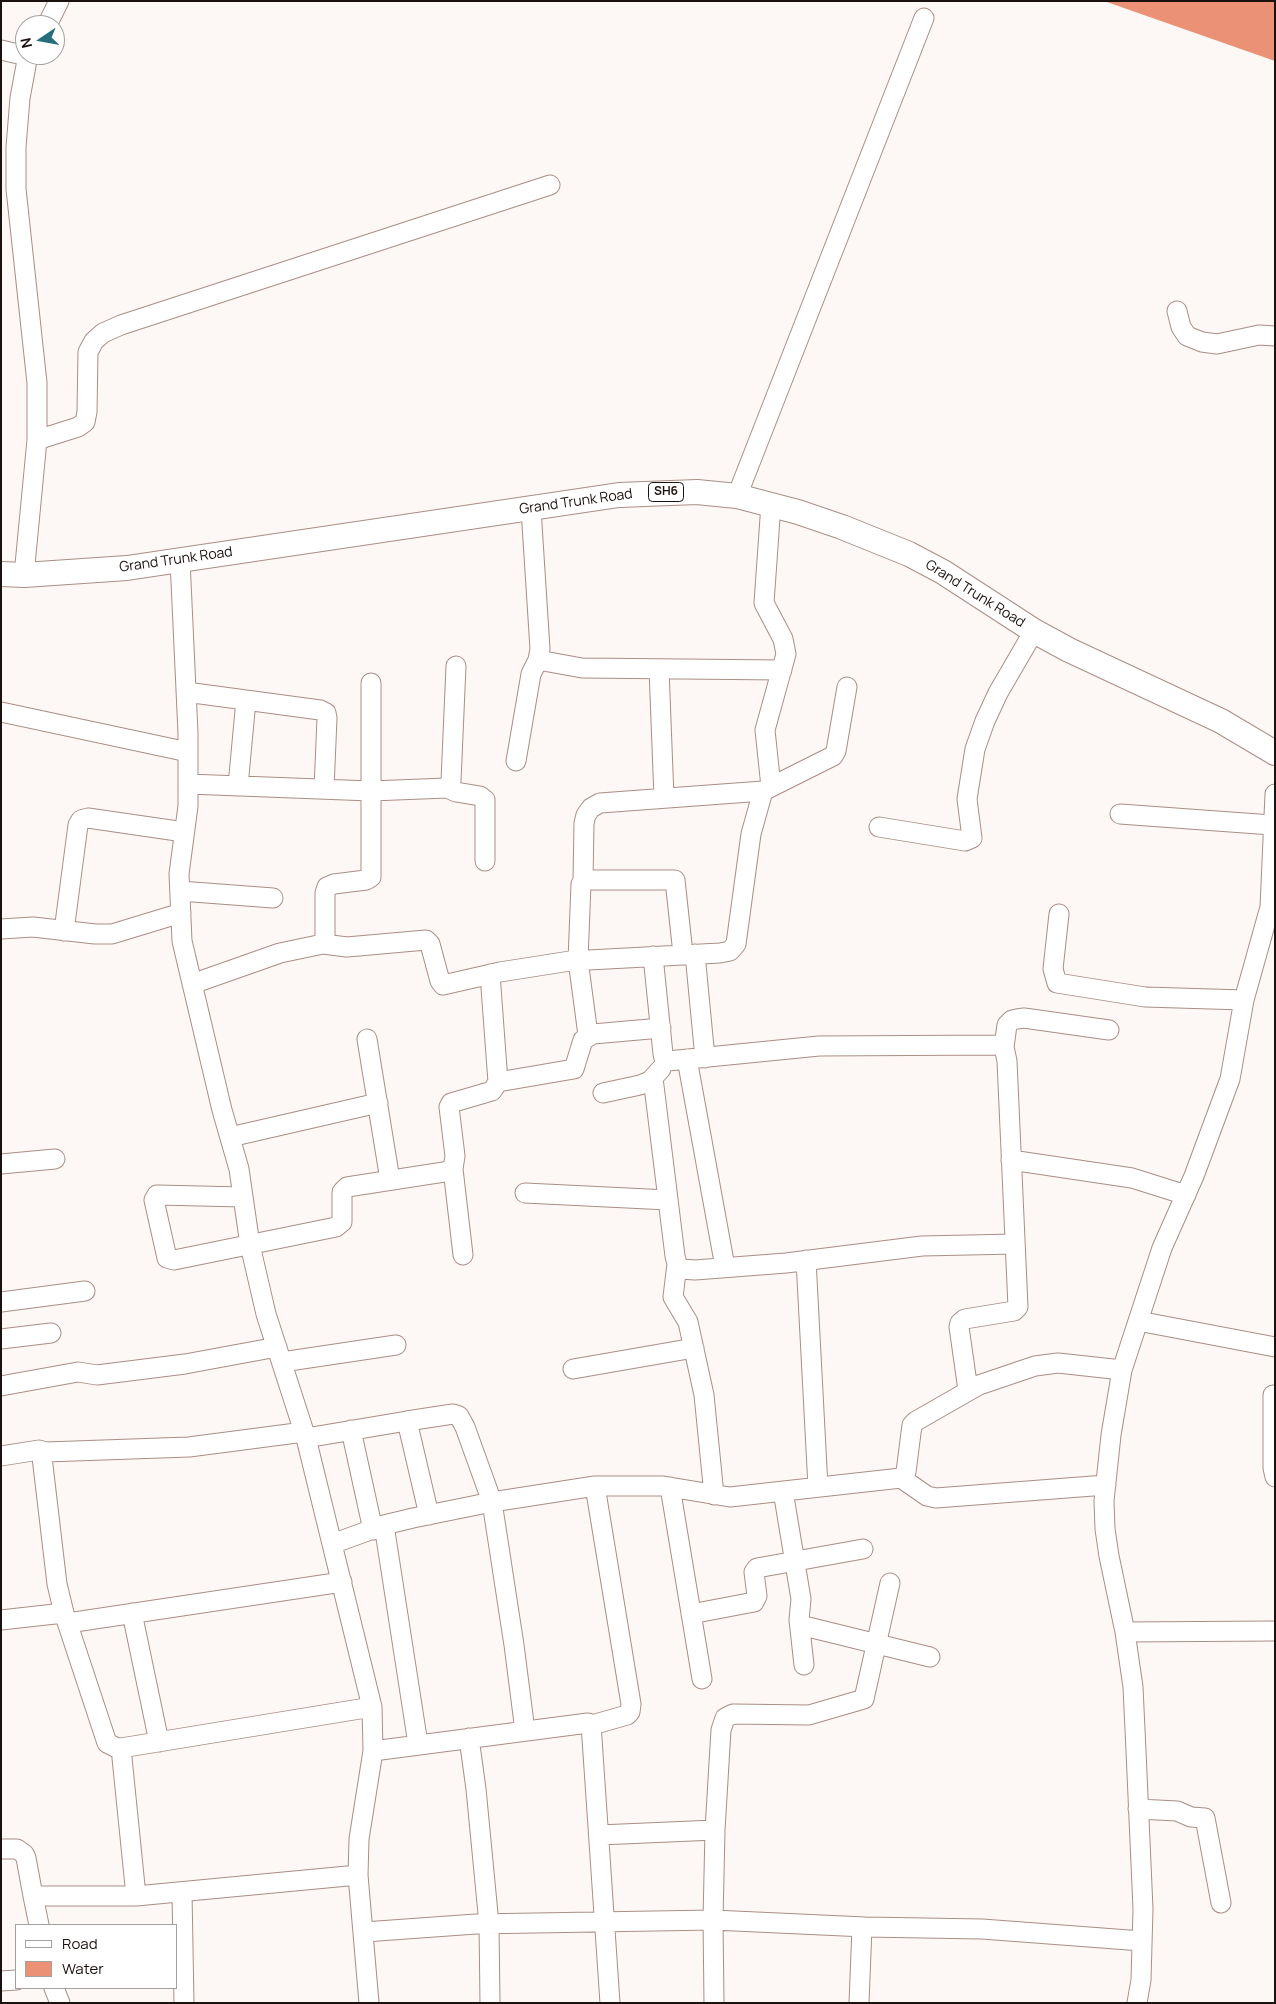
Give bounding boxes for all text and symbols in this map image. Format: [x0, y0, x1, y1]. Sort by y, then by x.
north arrow [15, 15, 65, 65]
text: N [15, 36, 36, 50]
road number: SH6 [648, 482, 684, 502]
street label: Grand Trunk Road [518, 486, 634, 518]
street label: Grand Trunk Road [118, 544, 234, 576]
street label: Grand Trunk Road [922, 557, 1028, 631]
legend [15, 1924, 178, 1989]
text: Road [62, 1933, 98, 1954]
text: Water [62, 1958, 104, 1979]

